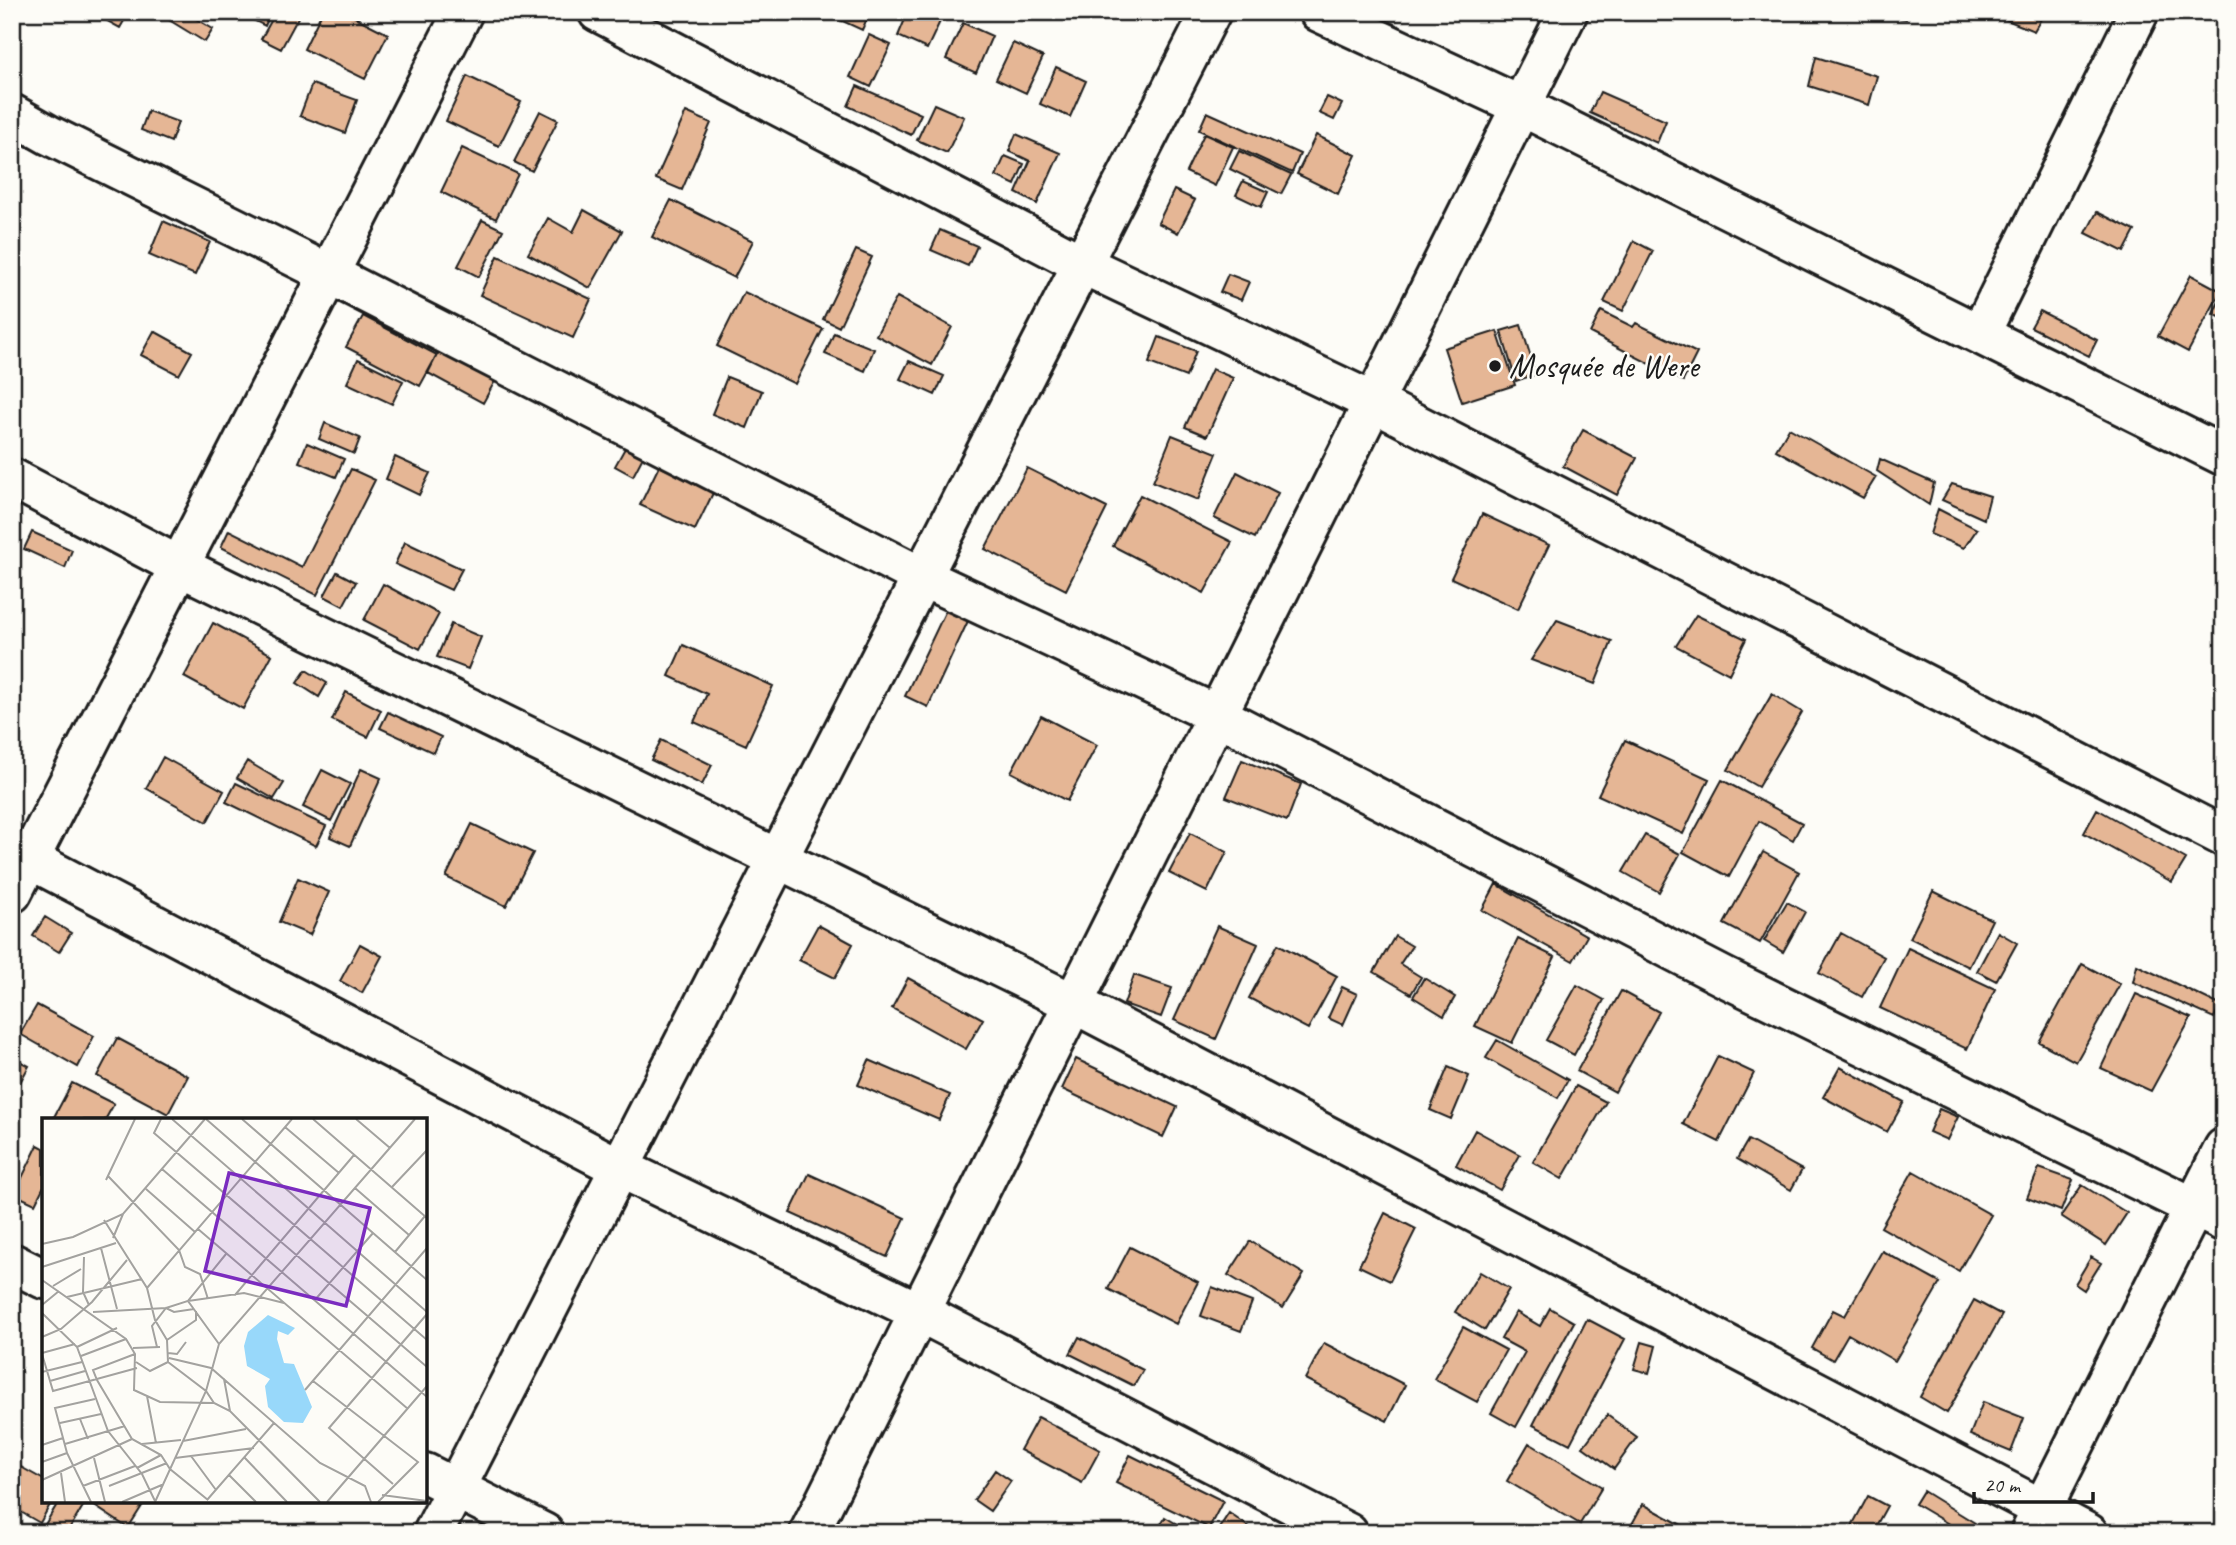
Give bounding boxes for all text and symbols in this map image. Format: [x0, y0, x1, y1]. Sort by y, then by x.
place label: Mosquée de Were [1509, 345, 1701, 387]
marker: Mosquée de Were [1487, 358, 1503, 374]
inset map [42, 1118, 427, 1503]
scale bar [1974, 1461, 2092, 1505]
text: 20 m [1984, 1472, 2022, 1498]

